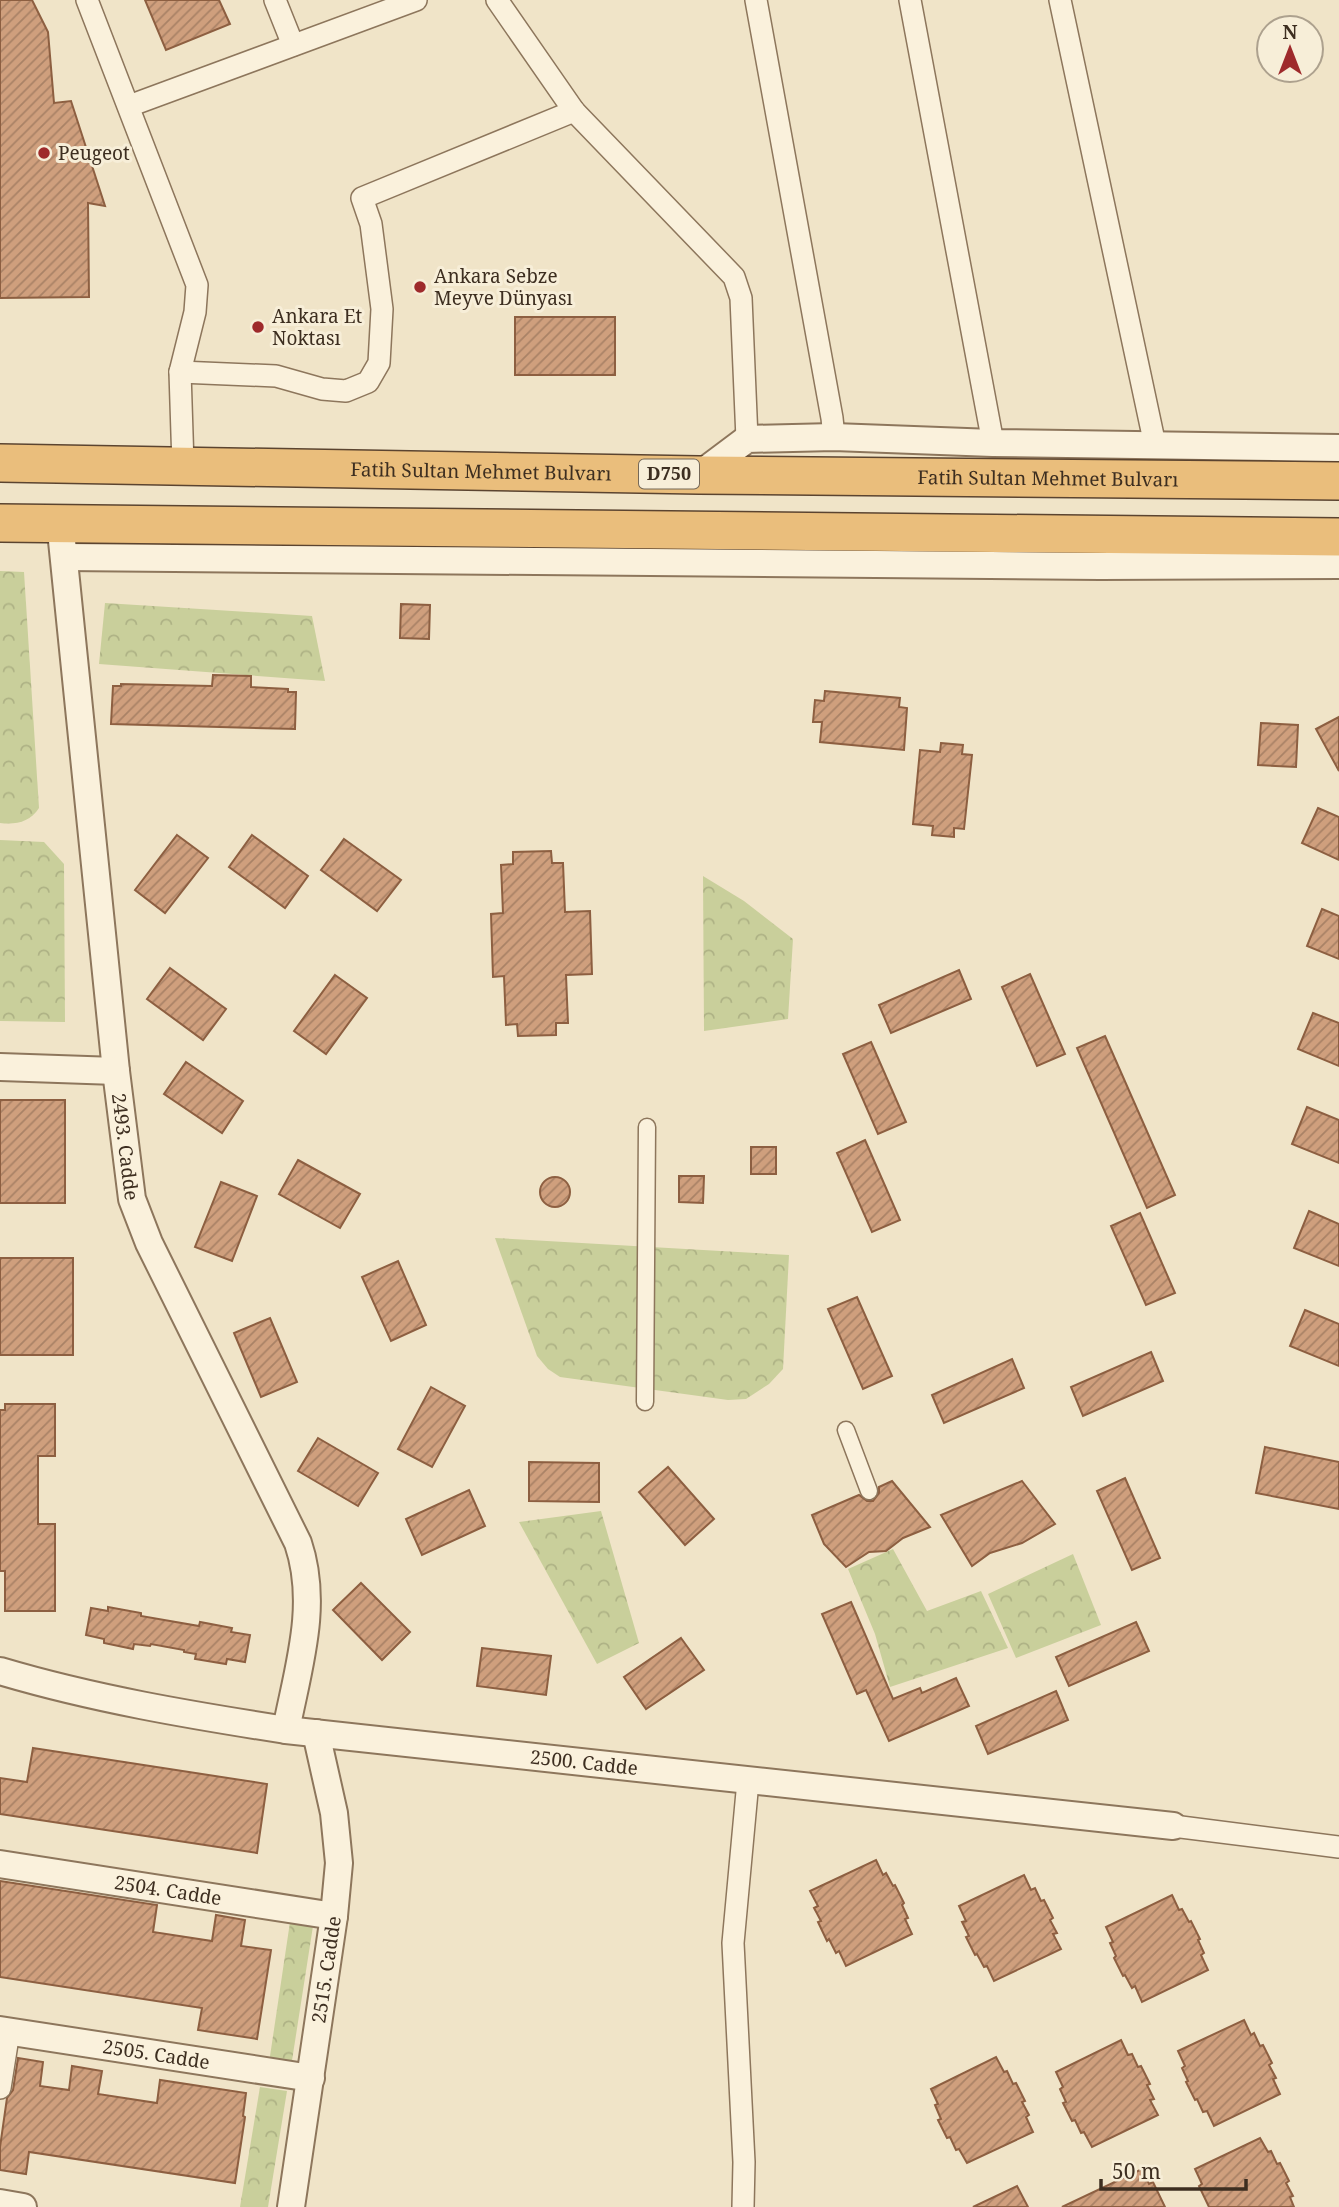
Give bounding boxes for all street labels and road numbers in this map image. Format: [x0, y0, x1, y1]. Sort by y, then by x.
street label: Fatih Sultan Mehmet Bulvarı [350, 456, 612, 486]
road number: D750 [639, 460, 699, 488]
street label: Fatih Sultan Mehmet Bulvarı [917, 464, 1178, 492]
street label: 2493. Cadde [106, 1091, 145, 1202]
street label: 2500. Cadde [529, 1744, 639, 1781]
street label: 2504. Cadde [113, 1869, 223, 1911]
street label: 2515. Cadde [305, 1914, 347, 2025]
street label: 2505. Cadde [101, 2033, 212, 2075]

